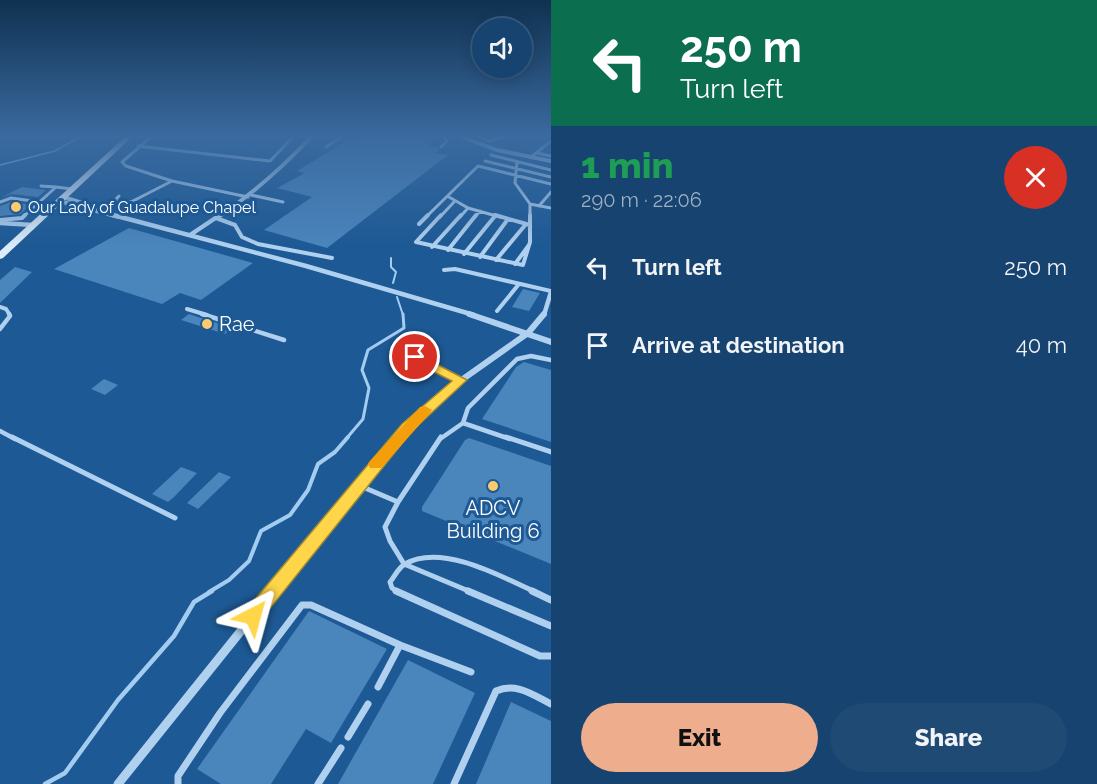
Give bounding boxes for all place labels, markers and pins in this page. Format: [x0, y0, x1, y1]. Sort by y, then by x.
place label: Our Lady of Guadalupe Chapel [28, 198, 256, 217]
marker: Our Lady of Guadalupe Chapel [9, 200, 23, 214]
place label: Rae [219, 312, 255, 336]
marker: Rae [200, 317, 214, 331]
pin [389, 331, 440, 382]
marker: ADCV Building 6 [486, 479, 500, 493]
place label: ADCV Building 6 [447, 496, 539, 543]

